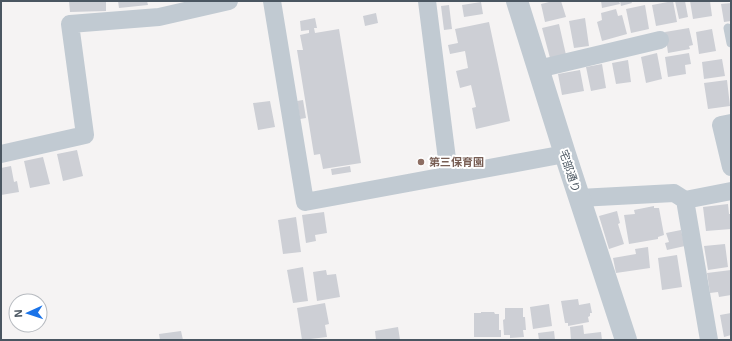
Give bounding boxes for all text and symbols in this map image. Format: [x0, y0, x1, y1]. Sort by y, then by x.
street label: 宅部通り [557, 148, 583, 194]
place label: 第三保育園 [429, 156, 484, 168]
marker: 第三保育園 [416, 157, 426, 167]
north arrow [8, 293, 48, 333]
text: N [12, 309, 24, 318]

